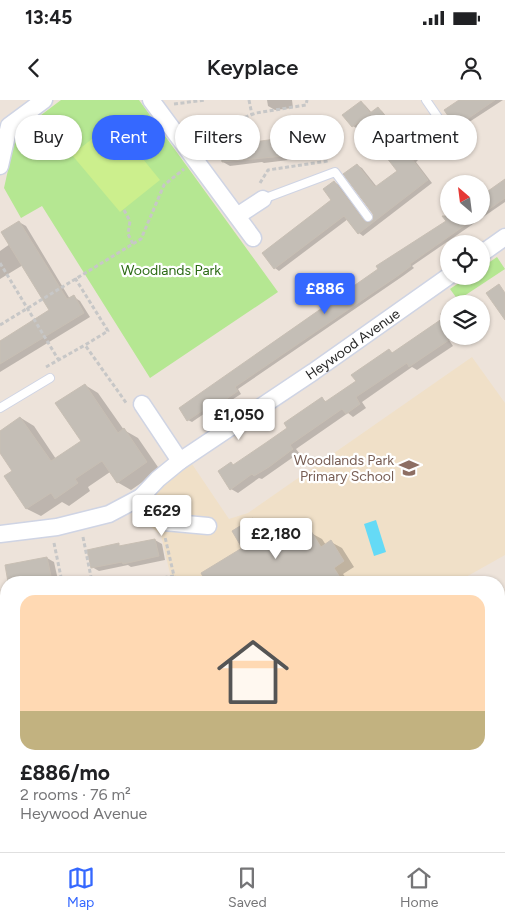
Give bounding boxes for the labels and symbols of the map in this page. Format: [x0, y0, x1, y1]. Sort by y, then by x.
north arrow [440, 175, 490, 225]
park label: Woodlands Park [121, 262, 221, 279]
pin: £886 [295, 272, 355, 315]
street label: Heywood Avenue [303, 305, 404, 384]
pin: £1,050 [198, 398, 280, 441]
place label: Woodlands Park Primary School [294, 452, 394, 485]
school or university icon: Woodlands Park Primary School [398, 457, 420, 479]
pin: £629 [132, 494, 192, 537]
pin: £2,180 [235, 518, 317, 560]

